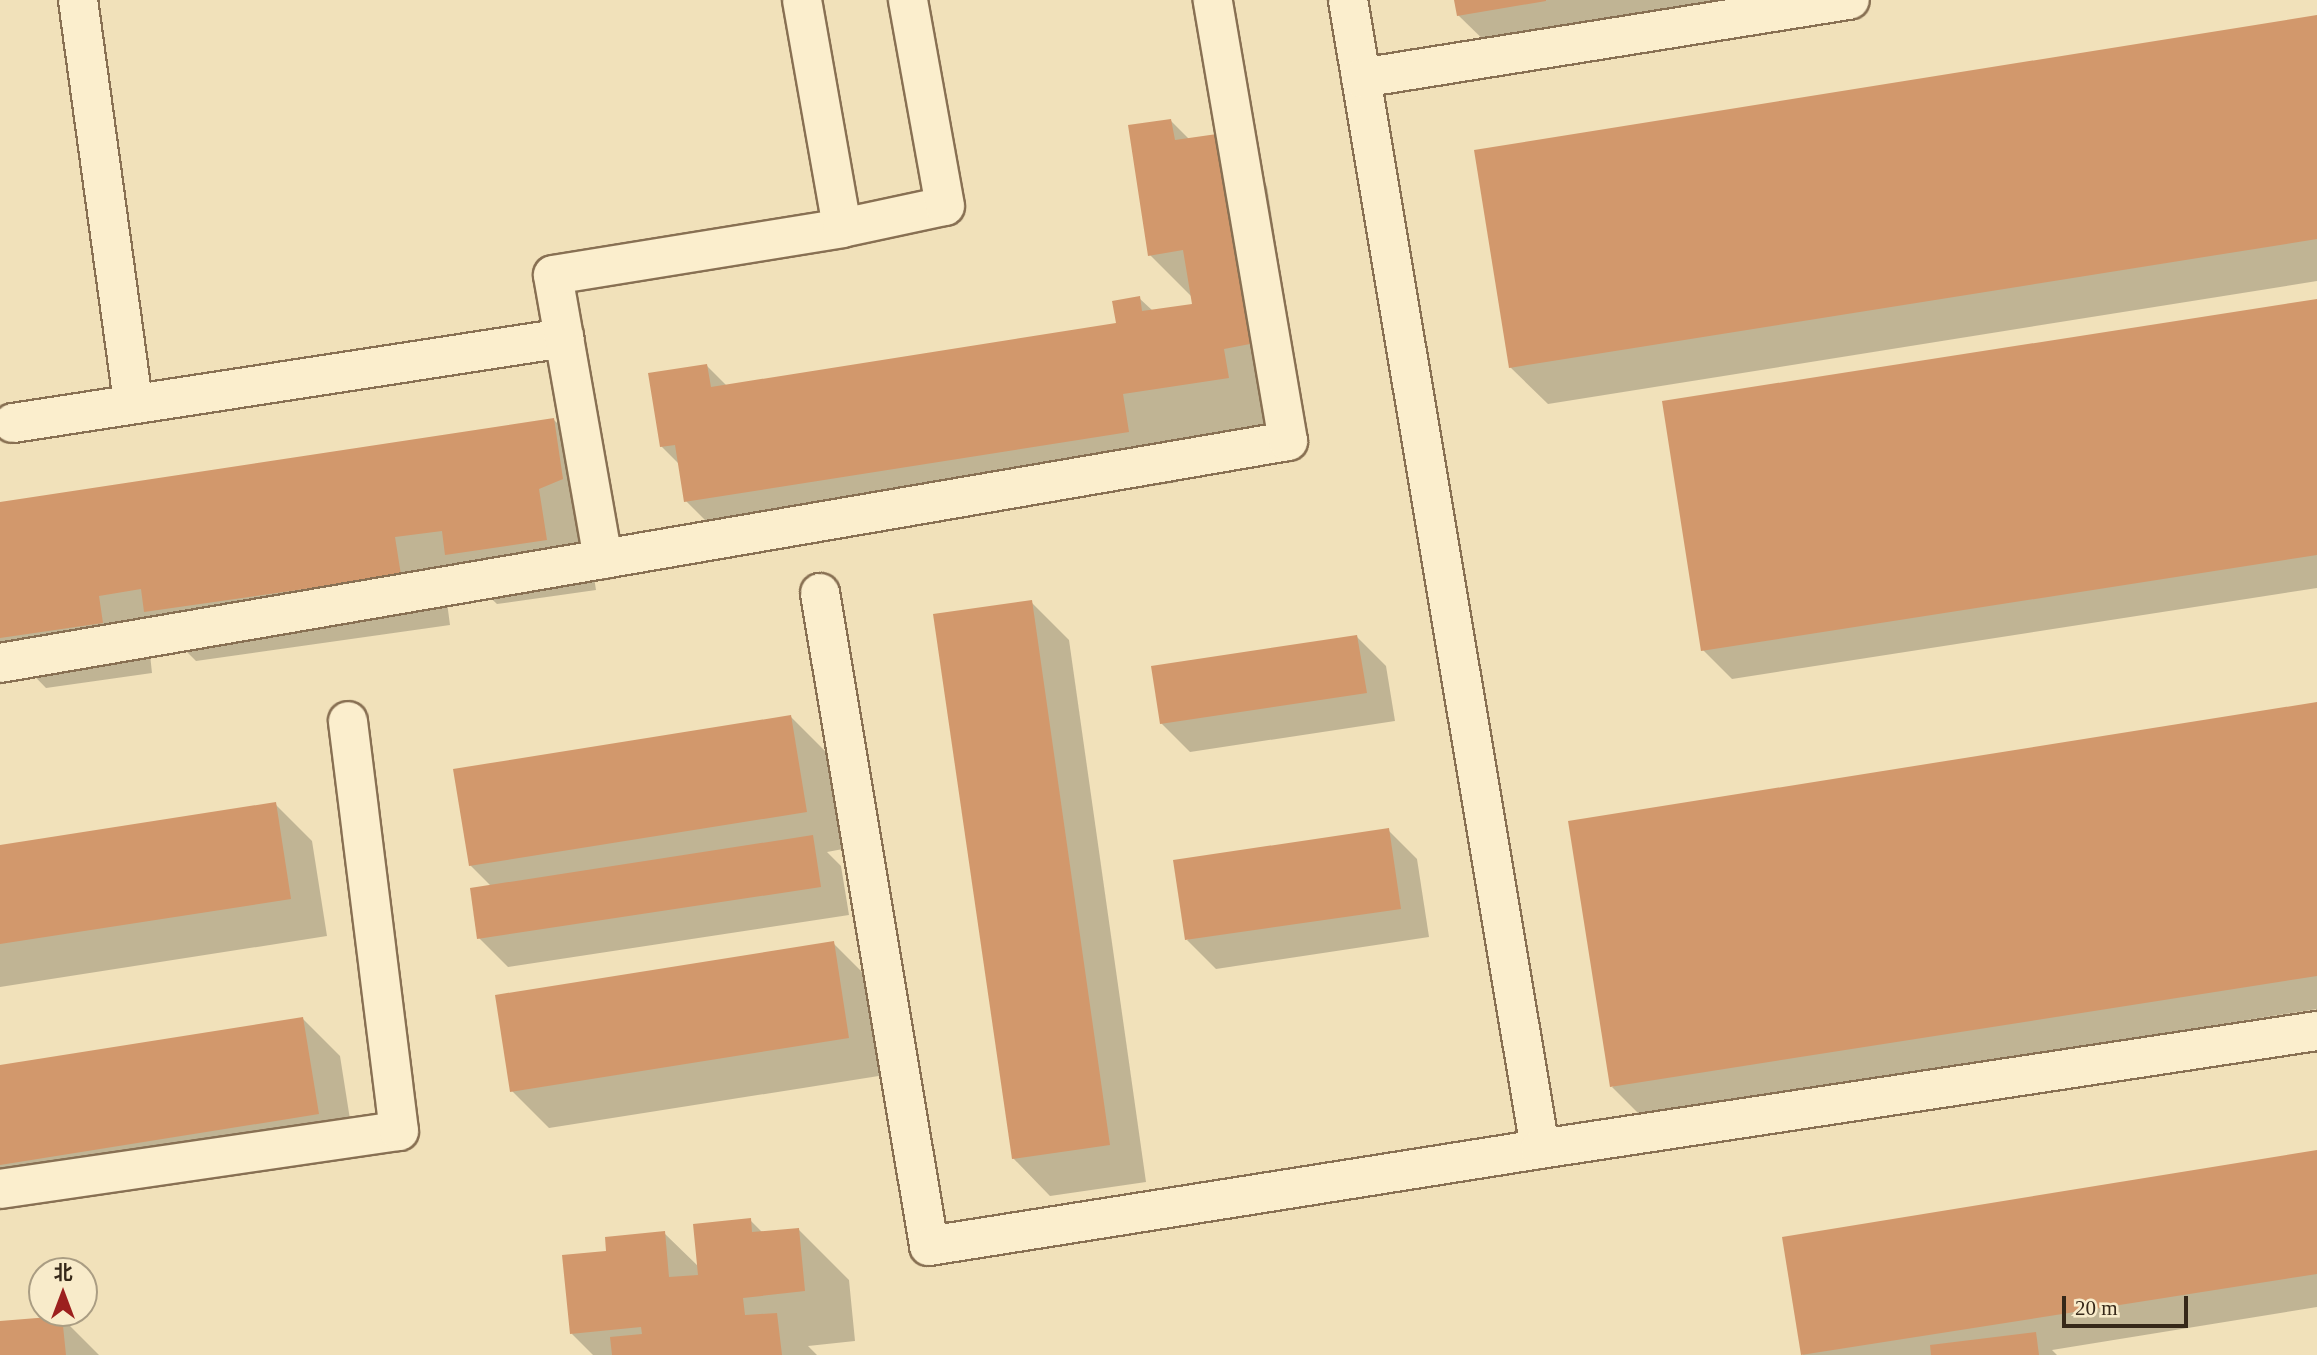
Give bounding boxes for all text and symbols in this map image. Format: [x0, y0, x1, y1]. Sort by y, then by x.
north arrow [28, 1257, 98, 1327]
text: 北 [53, 1262, 73, 1283]
scale bar [2065, 1282, 2191, 1326]
text: 20 m [2075, 1296, 2118, 1320]

